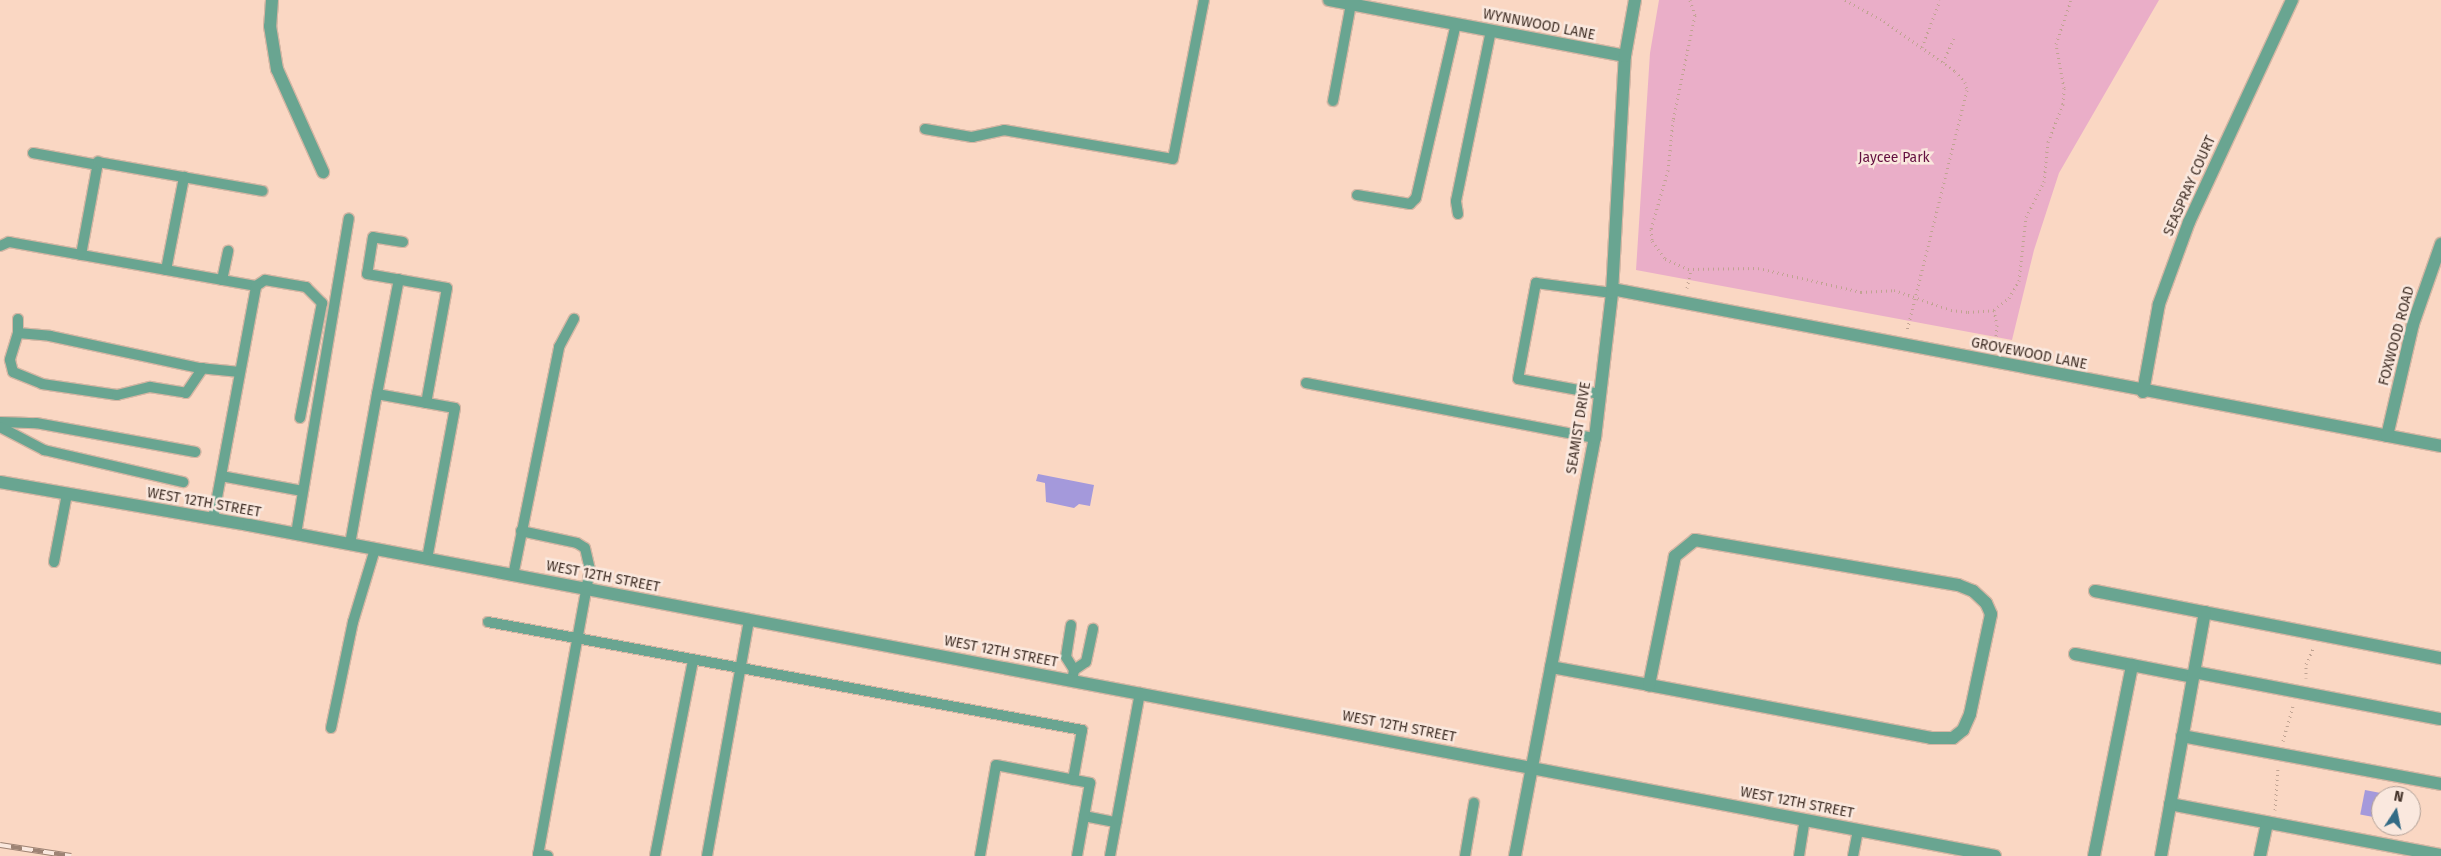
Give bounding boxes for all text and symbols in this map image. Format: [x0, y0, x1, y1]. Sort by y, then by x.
street label: WYNNWOOD LANE [1481, 6, 1597, 44]
street label: SEASPRAY COURT [2160, 133, 2220, 239]
park label: Jaycee Park [1858, 150, 1930, 166]
street label: FOXWOOD ROAD [2376, 284, 2418, 388]
street label: GROVEWOOD LANE [1970, 335, 2088, 373]
street label: SEAMIST DRIVE [1563, 381, 1595, 475]
street label: WEST 12TH STREET [146, 485, 262, 521]
street label: WEST 12TH STREET [545, 558, 661, 596]
street label: WEST 12TH STREET [943, 633, 1059, 671]
street label: WEST 12TH STREET [1341, 708, 1457, 746]
street label: WEST 12TH STREET [1739, 784, 1855, 822]
north arrow [2371, 786, 2421, 836]
text: N [2393, 788, 2405, 806]

